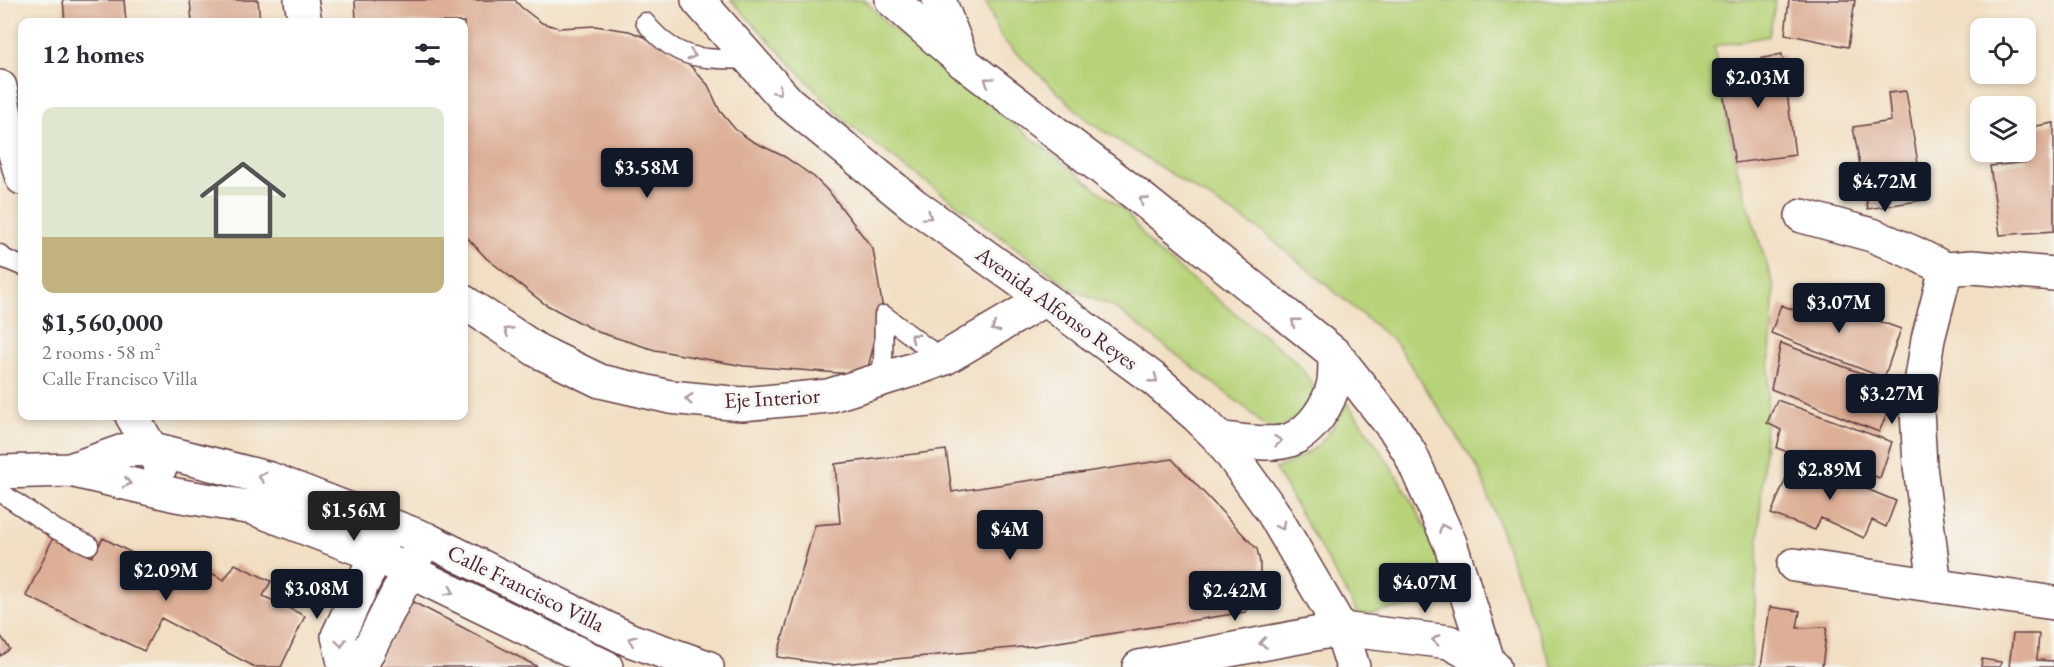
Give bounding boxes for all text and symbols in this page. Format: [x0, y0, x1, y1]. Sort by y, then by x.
map controls [1970, 18, 2036, 162]
button: locate [1970, 18, 2036, 84]
text: 12 homes [42, 37, 144, 71]
icon: filters [411, 38, 444, 71]
one-way arrow [687, 48, 697, 61]
pin: $2.03M [1709, 58, 1807, 109]
text: $2.03M [1726, 64, 1790, 90]
one-way arrow [983, 78, 994, 89]
one-way arrow [771, 84, 782, 95]
button: layers [1970, 96, 2036, 162]
icon: home [189, 146, 297, 254]
pin: $3.58M [598, 148, 696, 199]
text: $3.58M [615, 154, 679, 180]
pin: $4.72M [1836, 162, 1934, 213]
text: $4.72M [1853, 168, 1917, 194]
one-way arrow [1139, 196, 1150, 207]
one-way arrow [921, 209, 932, 220]
street label: Avenida Alfonso Reyes [969, 239, 1144, 377]
pin: $3.07M [1790, 283, 1888, 334]
text: $3.07M [1807, 289, 1871, 315]
text: $1,560,000 [42, 305, 163, 339]
one-way arrow [1291, 318, 1302, 329]
one-way arrow [991, 321, 1001, 333]
one-way arrow [504, 328, 515, 339]
one-way arrow [909, 334, 920, 345]
text: 2 rooms · 58 m² [42, 339, 161, 365]
text: Calle Francisco Villa [42, 365, 198, 391]
one-way arrow [1147, 372, 1158, 383]
pin: $3.27M [1843, 374, 1941, 425]
text: $3.27M [1860, 380, 1924, 406]
street label: Eje Interior [723, 381, 821, 415]
one-way arrow [684, 393, 693, 406]
one-way arrow [1273, 435, 1282, 448]
pin: $2.89M [1781, 450, 1879, 501]
text: $2.89M [1798, 456, 1862, 482]
one-way arrow [257, 472, 268, 484]
one-way arrow [122, 476, 132, 489]
pin: $1.56M [305, 491, 403, 542]
text: $1.56M [322, 497, 386, 523]
pin: $4M [981, 510, 1039, 561]
text: $4M [991, 516, 1029, 542]
one-way arrow [1273, 520, 1285, 530]
one-way arrow [1439, 524, 1451, 535]
street label: Calle Francisco Villa [443, 537, 610, 639]
pin: $2.09M [117, 551, 215, 602]
text: $2.09M [134, 557, 198, 583]
pin: $4.07M [1376, 563, 1474, 614]
pin: $3.08M [268, 569, 366, 620]
text: $4.07M [1393, 569, 1457, 595]
pin: $2.42M [1186, 571, 1284, 622]
text: $3.08M [285, 575, 349, 601]
text: $2.42M [1203, 577, 1267, 603]
one-way arrow [444, 583, 455, 595]
one-way arrow [628, 635, 639, 647]
one-way arrow [1431, 635, 1440, 647]
one-way arrow [1258, 636, 1268, 649]
one-way arrow [334, 639, 346, 648]

